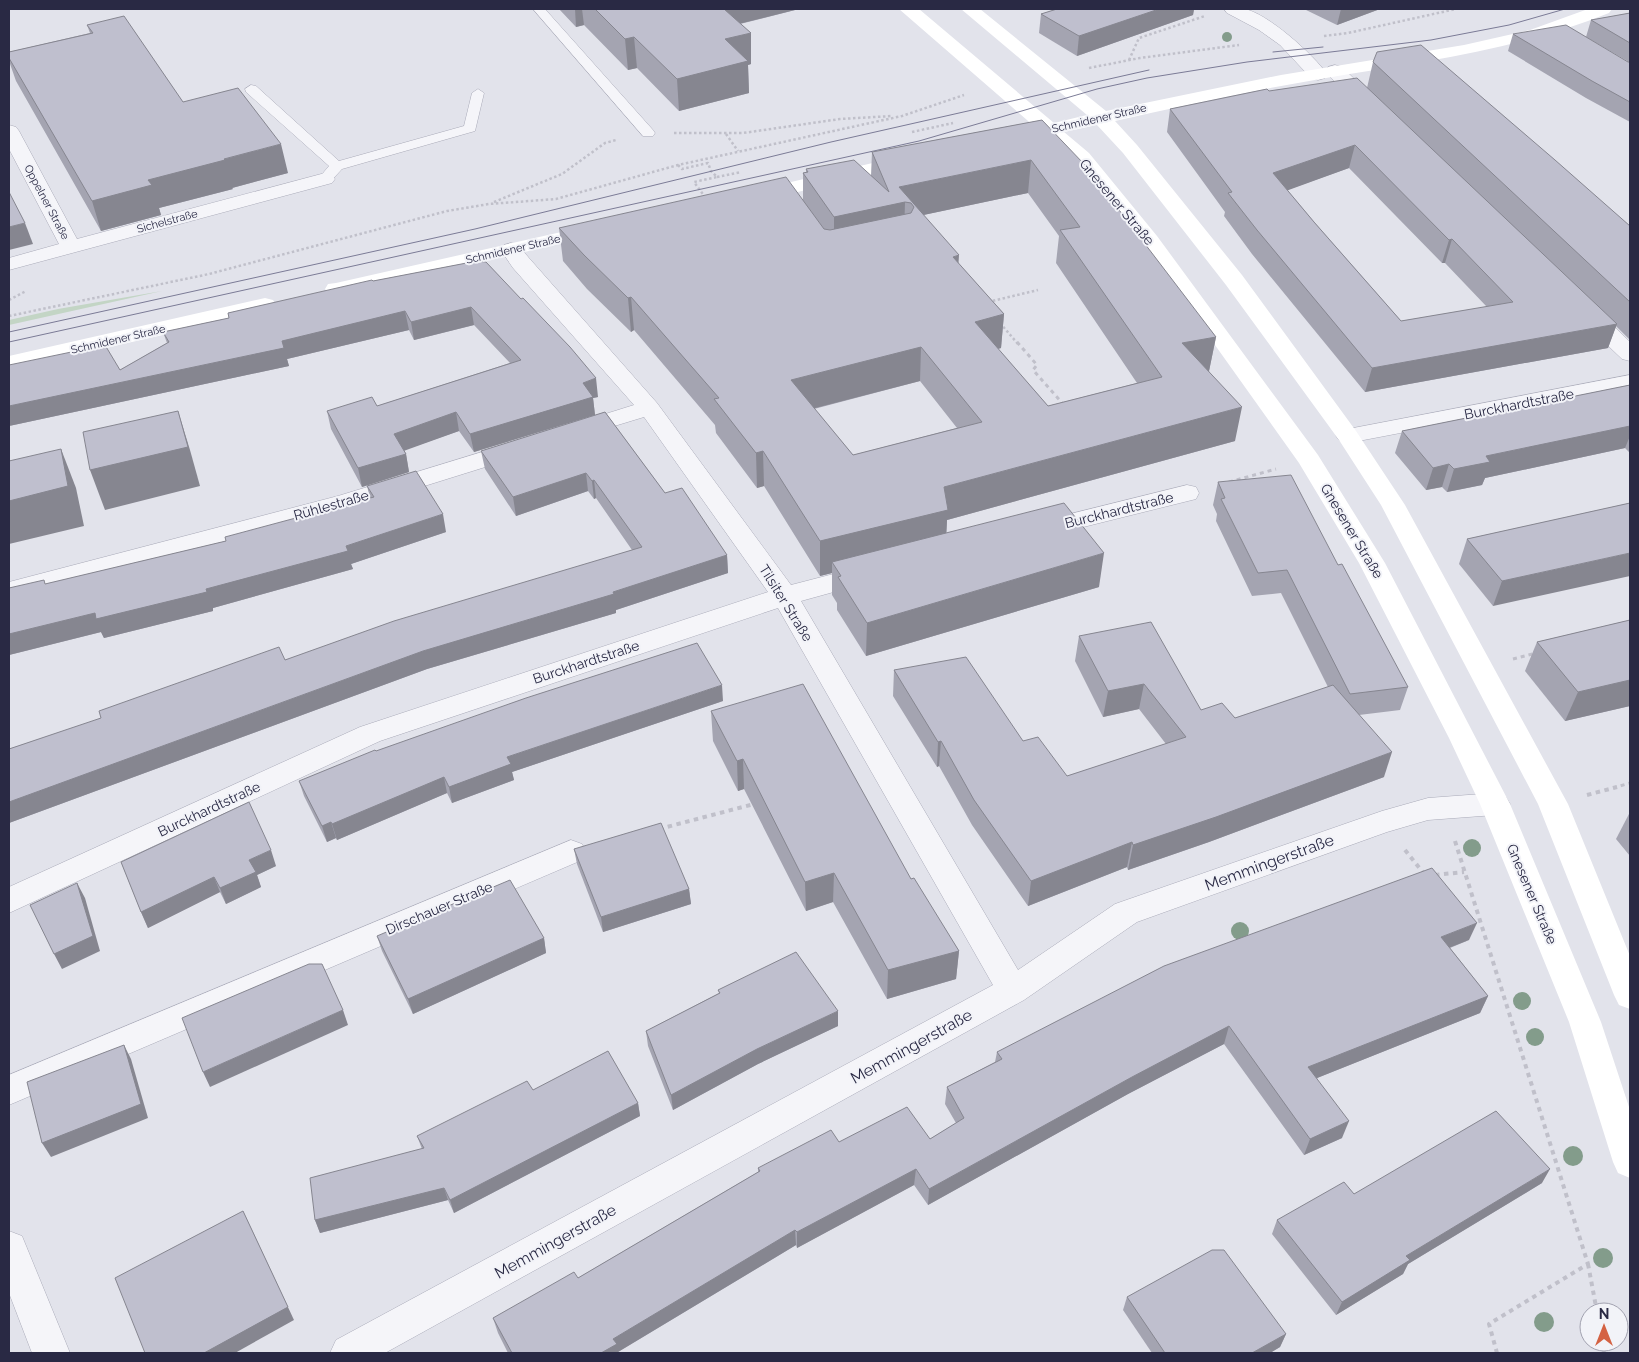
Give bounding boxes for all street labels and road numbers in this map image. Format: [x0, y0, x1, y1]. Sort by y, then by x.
street label: Schmidener Straße [1050, 101, 1148, 136]
street label: Gnesener Straße [1076, 156, 1158, 248]
street label: Oppelner Straße [21, 162, 72, 242]
street label: Sichelstraße [135, 207, 199, 236]
street label: Schmidener Straße [464, 232, 562, 267]
street label: Schmidener Straße [69, 322, 167, 357]
street label: Burckhardtstraße [1463, 386, 1575, 422]
street label: Gnesener Straße [1317, 481, 1387, 581]
street label: Rühlestraße [292, 487, 370, 523]
street label: Burckhardtstraße [1063, 489, 1175, 531]
street label: Tilsiter Straße [756, 562, 816, 644]
street label: Burckhardtstraße [531, 637, 641, 687]
street label: Burckhardtstraße [155, 778, 263, 840]
street label: Memmingerstraße [1202, 830, 1336, 895]
street label: Gnesener Straße [1504, 841, 1560, 947]
street label: Dirschauer Straße [383, 878, 495, 938]
street label: Memmingerstraße [847, 1005, 975, 1088]
street label: Memmingerstraße [491, 1200, 619, 1283]

